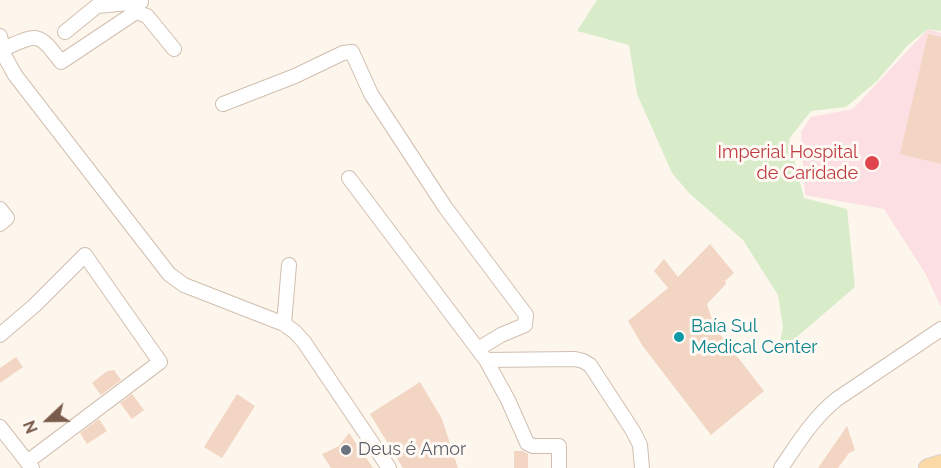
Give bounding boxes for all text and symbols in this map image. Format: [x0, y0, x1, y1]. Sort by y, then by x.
place label: Imperial Hospital de Caridade [717, 142, 858, 184]
marker: Imperial Hospital de Caridade [863, 154, 881, 172]
place label: Baía Sul Medical Center [691, 316, 818, 358]
marker: Baía Sul Medical Center [672, 330, 686, 344]
north arrow [18, 390, 78, 450]
text: N [20, 418, 42, 436]
place label: Deus é Amor [358, 439, 466, 461]
marker: Deus é Amor [339, 443, 353, 457]

